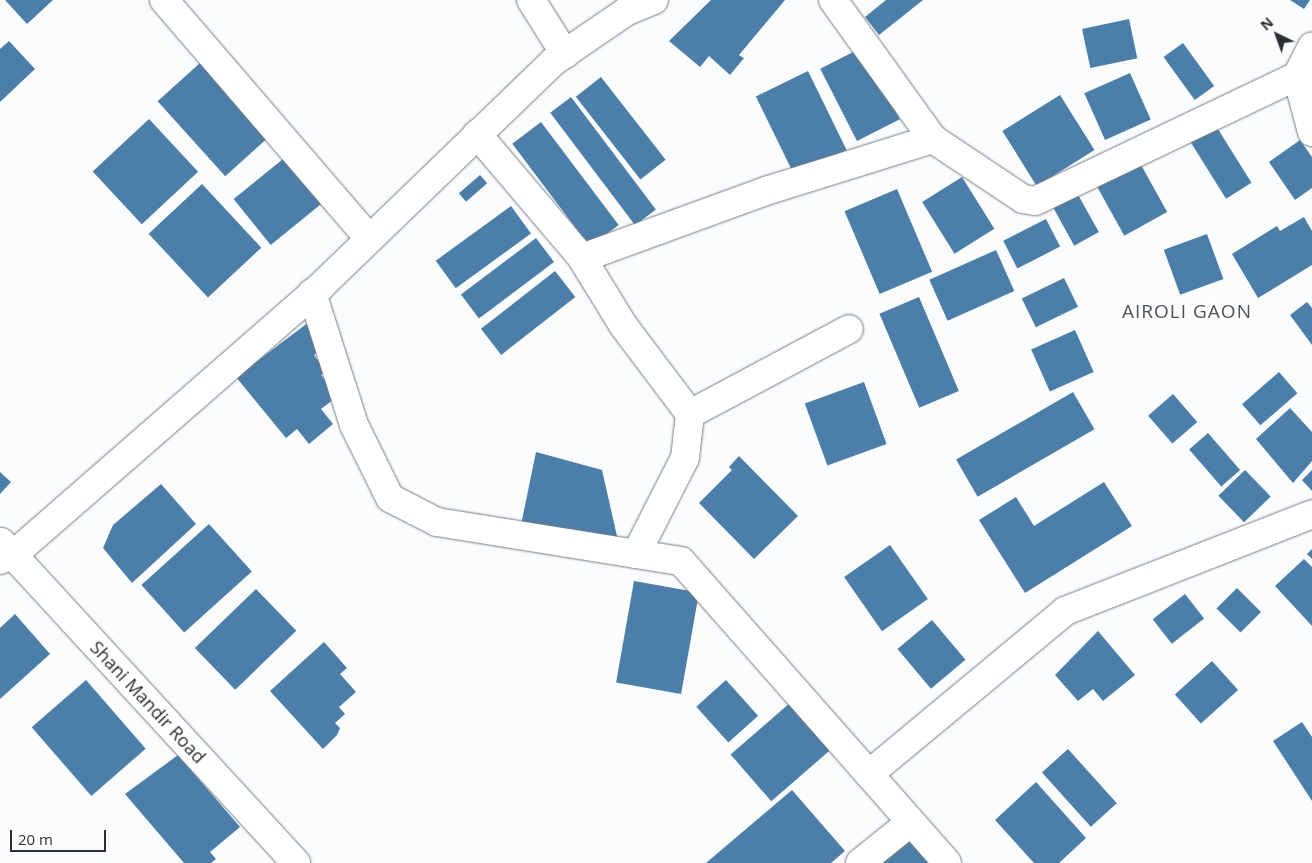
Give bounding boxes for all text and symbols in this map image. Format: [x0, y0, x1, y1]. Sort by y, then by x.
north arrow [1252, 10, 1302, 60]
text: N [1256, 13, 1277, 34]
district label: AIROLI GAON [1121, 301, 1253, 323]
street label: Shani Mandir Road [86, 637, 210, 767]
scale bar [12, 820, 109, 852]
text: 20 m [18, 829, 53, 849]

